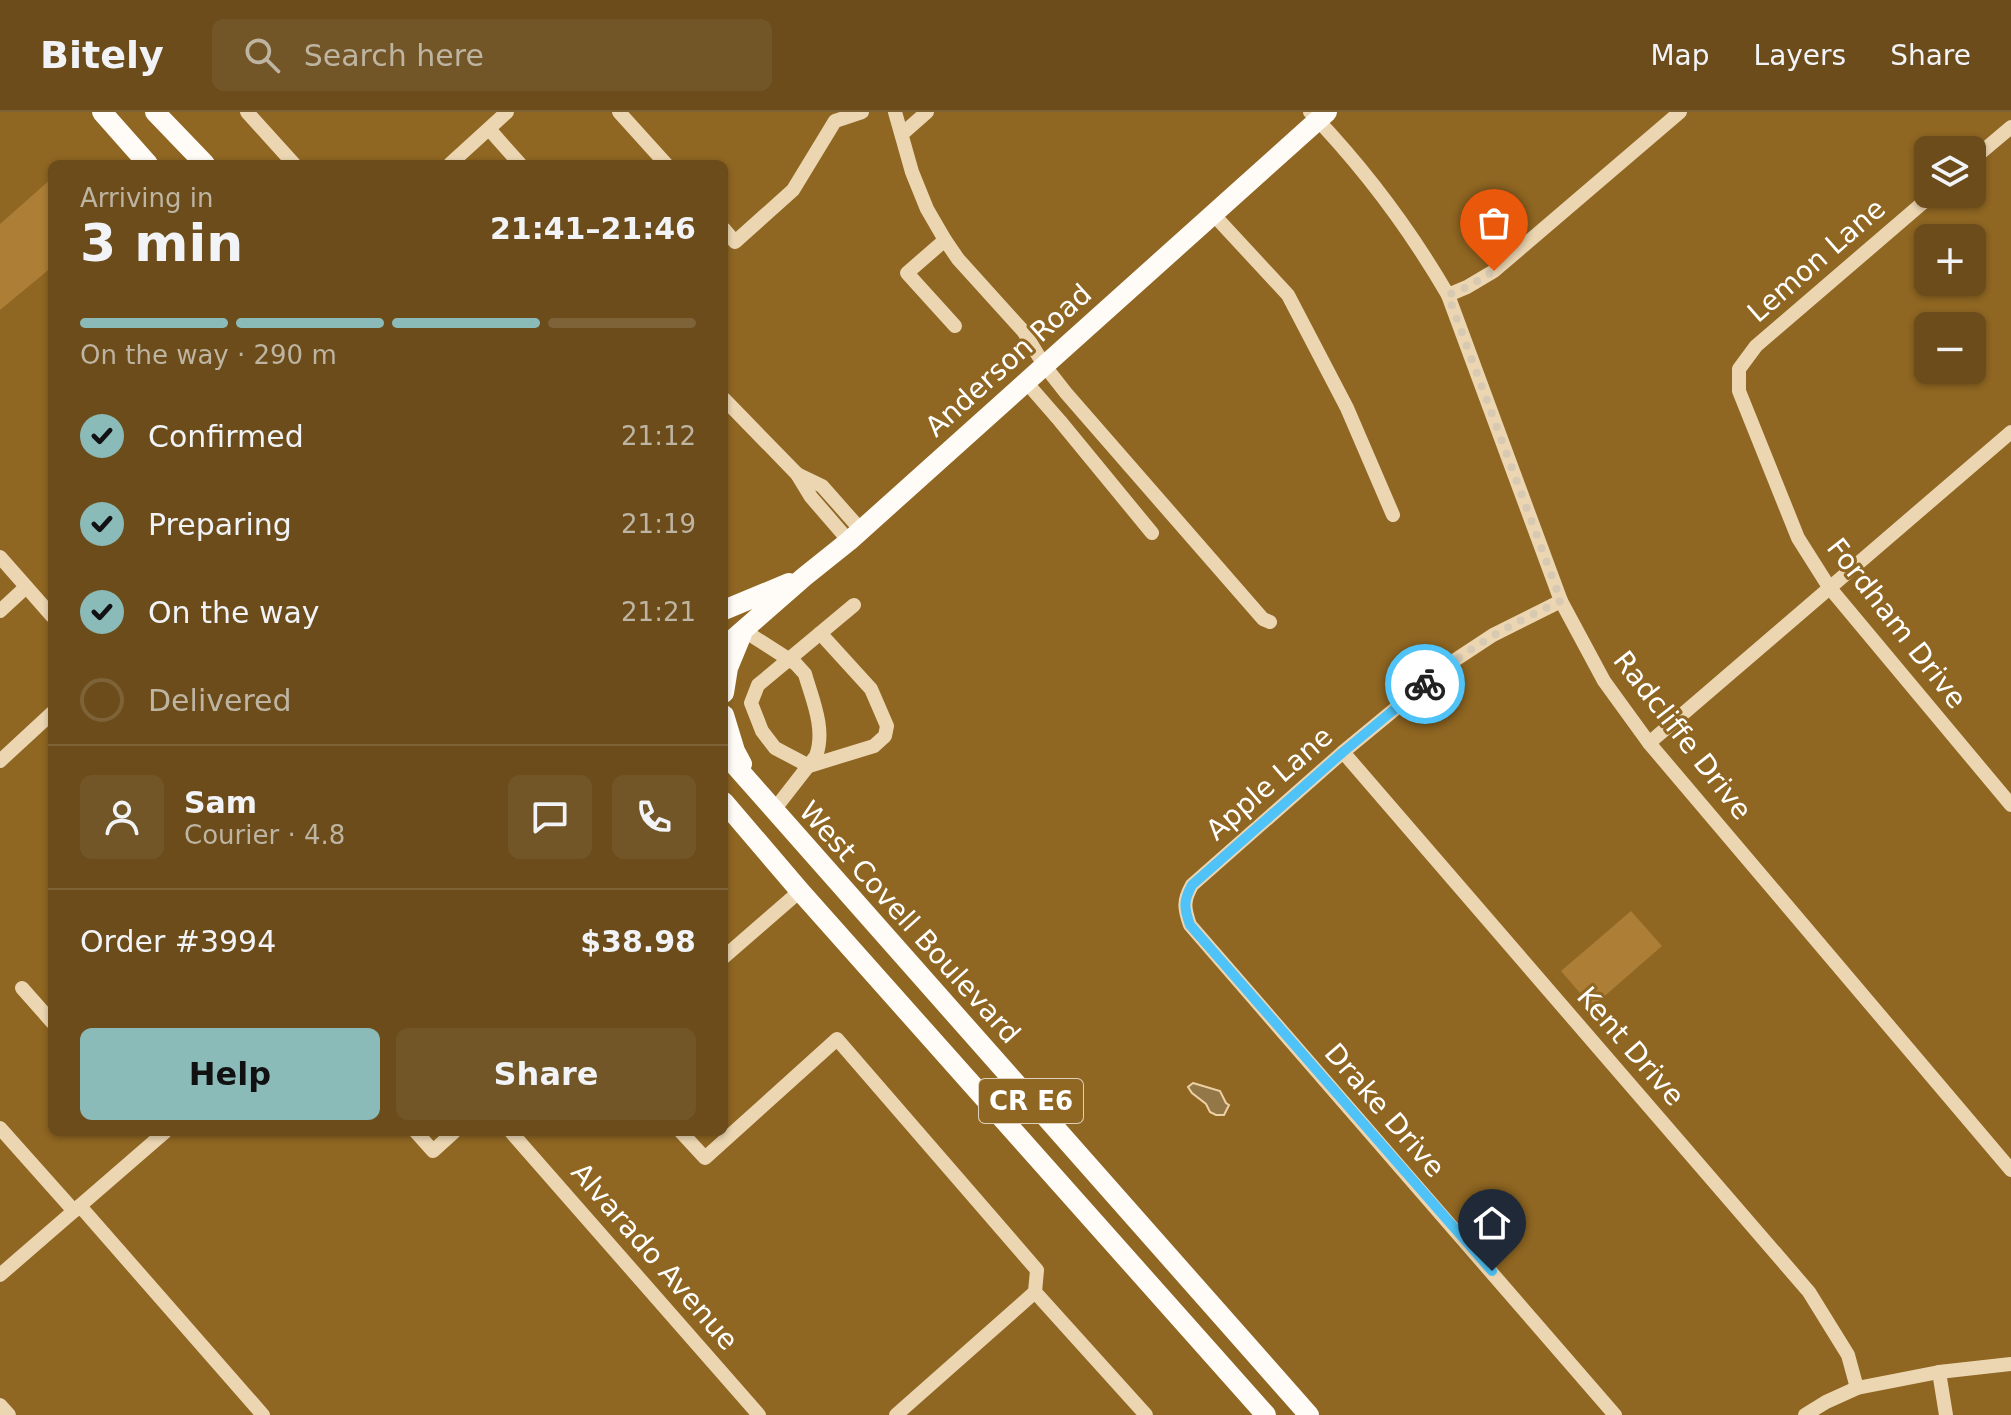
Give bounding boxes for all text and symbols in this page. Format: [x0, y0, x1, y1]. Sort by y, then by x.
search box [212, 19, 772, 91]
text: Bitely [40, 33, 164, 77]
icon: search [240, 33, 284, 77]
text: Search here [304, 38, 484, 73]
text: Map [1650, 39, 1710, 72]
text: Layers [1754, 39, 1846, 72]
text: Share [1890, 39, 1971, 72]
map controls [1914, 136, 1986, 384]
button: layers [1914, 136, 1986, 208]
text: Arriving in [80, 183, 214, 213]
pin [1460, 189, 1528, 271]
street label: Lemon Lane [1741, 192, 1892, 329]
icon: bag [1472, 201, 1516, 245]
text: 21:41–21:46 [490, 211, 696, 246]
text: 3 min [80, 213, 243, 273]
button: + [1914, 224, 1986, 296]
street label: Anderson Road [919, 277, 1098, 444]
button: − [1914, 312, 1986, 384]
text: On the way · 290 m [80, 340, 337, 370]
icon: check [80, 414, 124, 458]
text: Confirmed [148, 419, 304, 454]
text: 21:12 [621, 421, 696, 451]
icon: check [80, 502, 124, 546]
text: Preparing [148, 507, 292, 542]
text: 21:19 [621, 509, 696, 539]
street label: Fordham Drive [1820, 532, 1973, 715]
icon: check [80, 590, 124, 634]
text: On the way [148, 595, 320, 630]
text: 21:21 [621, 597, 696, 627]
courier [1385, 644, 1465, 724]
street label: Radcliffe Drive [1607, 644, 1759, 826]
icon: bike [1403, 662, 1447, 706]
text: Delivered [148, 683, 292, 718]
street label: Apple Lane [1200, 720, 1339, 847]
button: person [80, 775, 164, 859]
button: chat [508, 775, 592, 859]
button: phone [612, 775, 696, 859]
text: Sam [184, 785, 257, 820]
street label: West Covell Boulevard [792, 795, 1027, 1050]
text: Courier · 4.8 [184, 820, 345, 850]
text: Order #3994 [80, 924, 276, 959]
text: $38.98 [580, 924, 696, 959]
street label: Kent Drive [1570, 980, 1691, 1112]
button: Help [80, 1028, 380, 1120]
button: Share [396, 1028, 696, 1120]
street label: Drake Drive [1318, 1037, 1452, 1184]
road number: CR E6 [979, 1079, 1083, 1123]
street label: Alvarado Avenue [564, 1156, 745, 1357]
pin [1458, 1189, 1526, 1271]
icon: home [1470, 1201, 1514, 1245]

